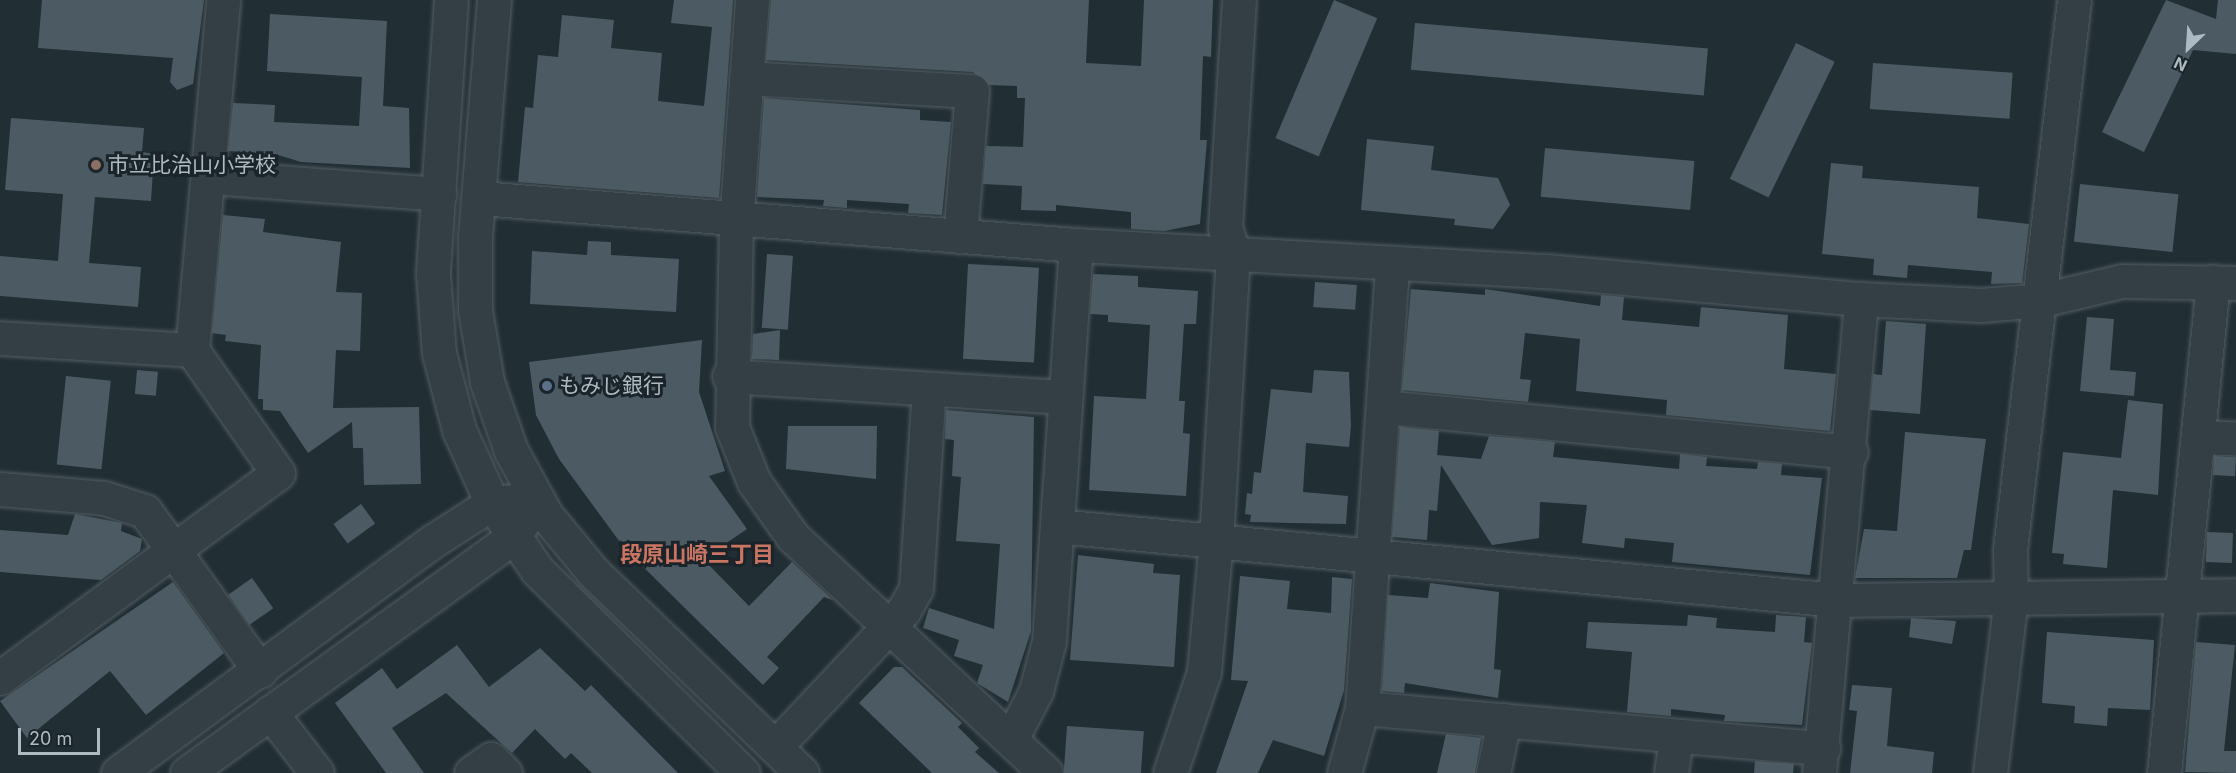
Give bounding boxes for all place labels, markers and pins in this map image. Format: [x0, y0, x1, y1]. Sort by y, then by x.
place label: 市立比治山小学校 [108, 152, 276, 178]
marker: 市立比治山小学校 [89, 158, 103, 172]
place label: もみじ銀行 [559, 373, 664, 399]
marker: もみじ銀行 [540, 379, 554, 393]

